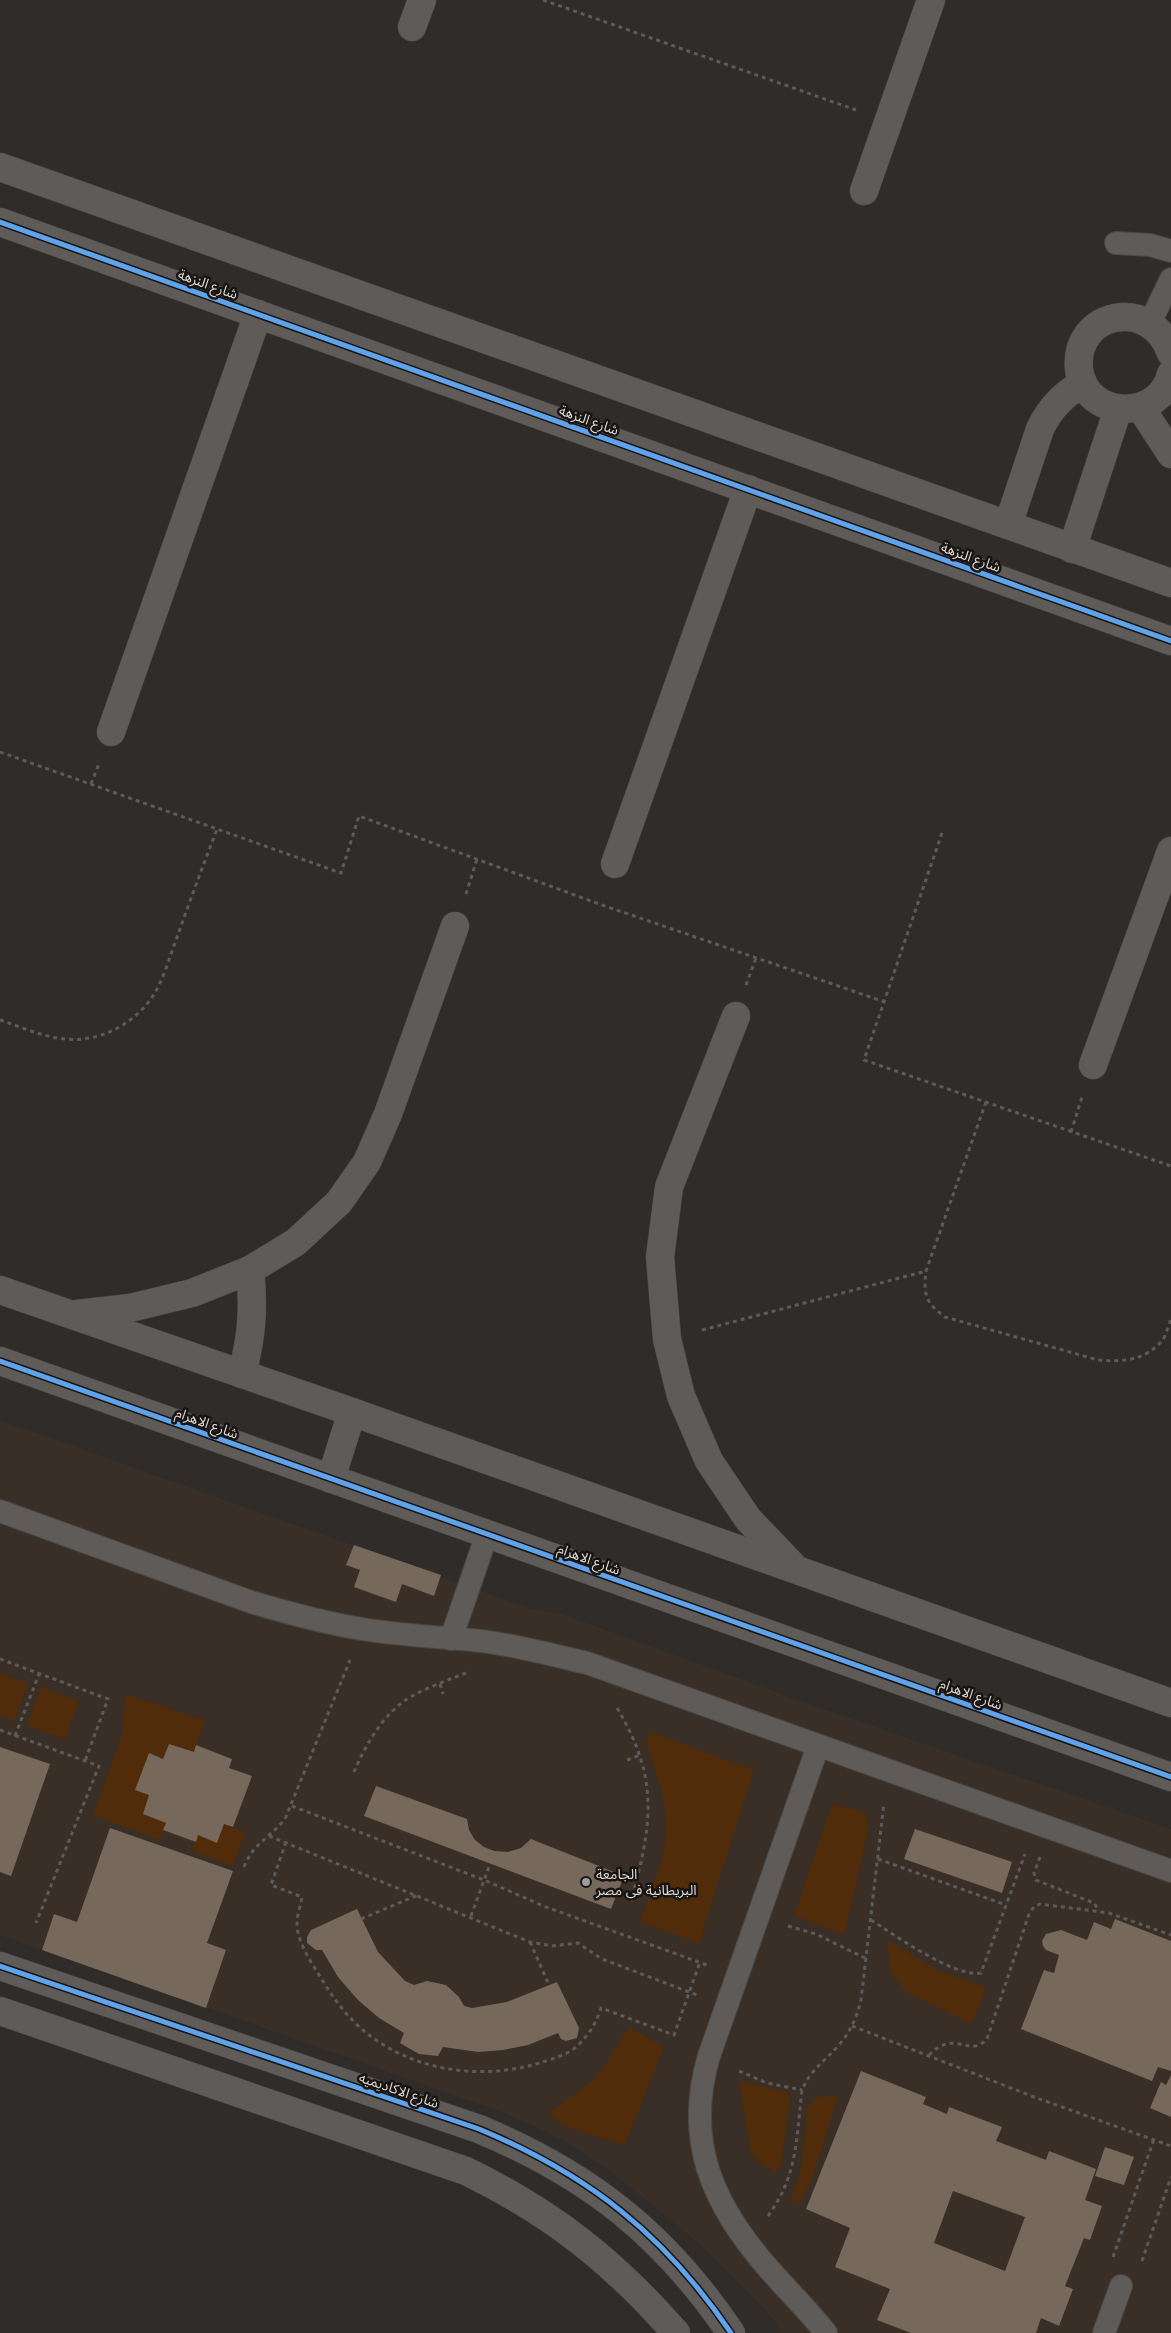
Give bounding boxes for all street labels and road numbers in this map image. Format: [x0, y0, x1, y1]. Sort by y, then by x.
street label: شارع النزهة [175, 265, 240, 305]
street label: شارع النزهة [556, 401, 621, 441]
street label: شارع النزهة [938, 538, 1003, 578]
street label: شارع الاهرام [172, 1403, 241, 1445]
street label: شارع الاهرام [554, 1539, 623, 1581]
street label: شارع الاهرام [936, 1674, 1005, 1716]
street label: شارع الاكاديميه [356, 2068, 441, 2114]

